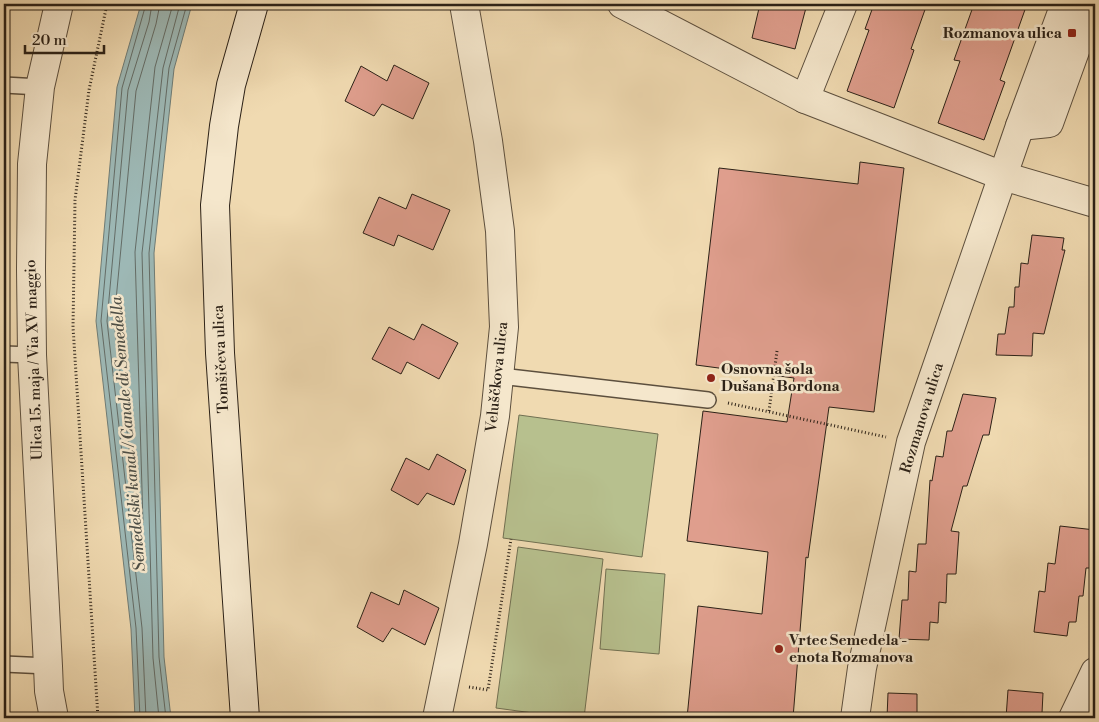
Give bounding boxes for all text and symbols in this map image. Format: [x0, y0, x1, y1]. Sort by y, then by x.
scale bar [25, 22, 104, 54]
place label: Rozmanova ulica [943, 24, 1063, 43]
marker: Rozmanova ulica [1066, 27, 1078, 39]
text: 20 m [32, 31, 67, 50]
street label: Ulica 15. maja / Via XV maggio [21, 259, 47, 461]
water label: Semedelski kanal / Canale di Semedella [106, 296, 150, 572]
street label: Tomšičeva ulica [209, 304, 233, 414]
street label: Veluščkova ulica [482, 320, 512, 434]
place label: Osnovna šola Dušana Bordona [721, 360, 841, 396]
street label: Rozmanova ulica [896, 360, 948, 476]
marker: Osnovna šola Dušana Bordona [705, 372, 717, 384]
place label: Vrtec Semedela - enota Rozmanova [788, 631, 914, 667]
marker: Vrtec Semedela - enota Rozmanova [773, 643, 785, 655]

